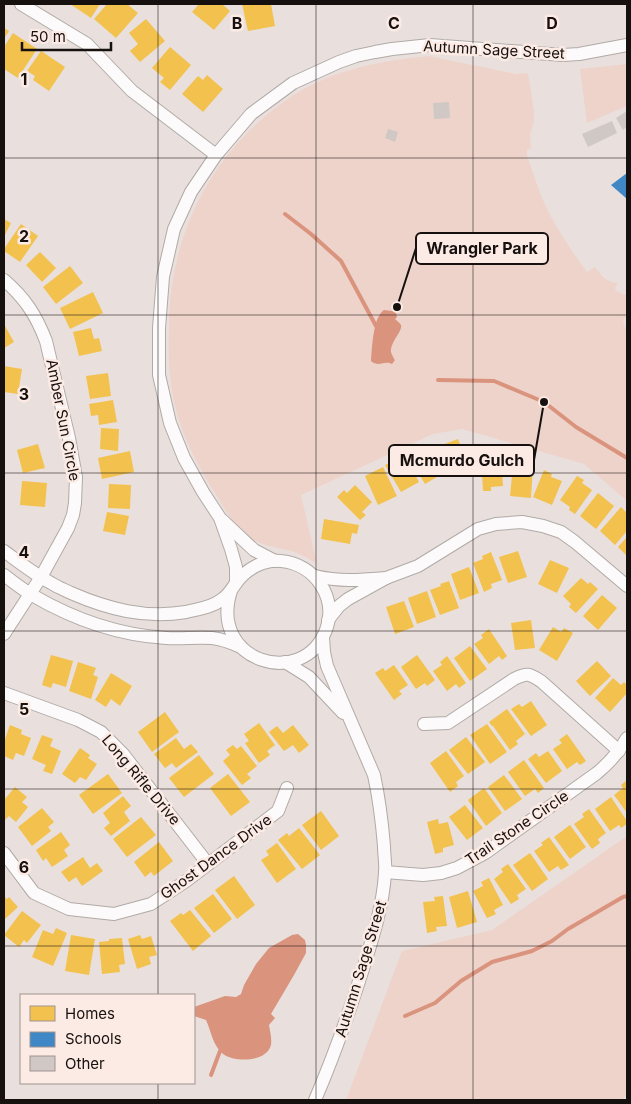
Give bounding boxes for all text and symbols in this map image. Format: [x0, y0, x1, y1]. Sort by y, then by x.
text: B [232, 13, 242, 33]
text: C [388, 13, 400, 33]
text: D [546, 13, 558, 33]
scale bar [22, 20, 111, 52]
text: 50 m [30, 27, 66, 46]
street label: Autumn Sage Street [423, 36, 565, 63]
text: 1 [21, 69, 27, 89]
text: 2 [19, 226, 29, 246]
callout: Wrangler Park [416, 233, 548, 264]
text: Wrangler Park [426, 238, 538, 258]
street label: Amber Sun Circle [42, 357, 85, 482]
text: 3 [19, 384, 29, 404]
callout: Mcmurdo Gulch [389, 445, 534, 476]
text: Mcmurdo Gulch [400, 450, 524, 470]
text: 4 [19, 542, 30, 562]
text: 5 [19, 699, 29, 719]
street label: Long Rifle Drive [98, 731, 185, 829]
street label: Trail Stone Circle [461, 786, 572, 869]
street label: Ghost Dance Drive [156, 810, 275, 903]
text: 6 [19, 857, 29, 877]
street label: Autumn Sage Street [331, 898, 390, 1039]
legend [20, 994, 195, 1084]
text: Homes [65, 1004, 115, 1023]
text: Schools [65, 1029, 122, 1048]
text: Other [65, 1054, 105, 1073]

